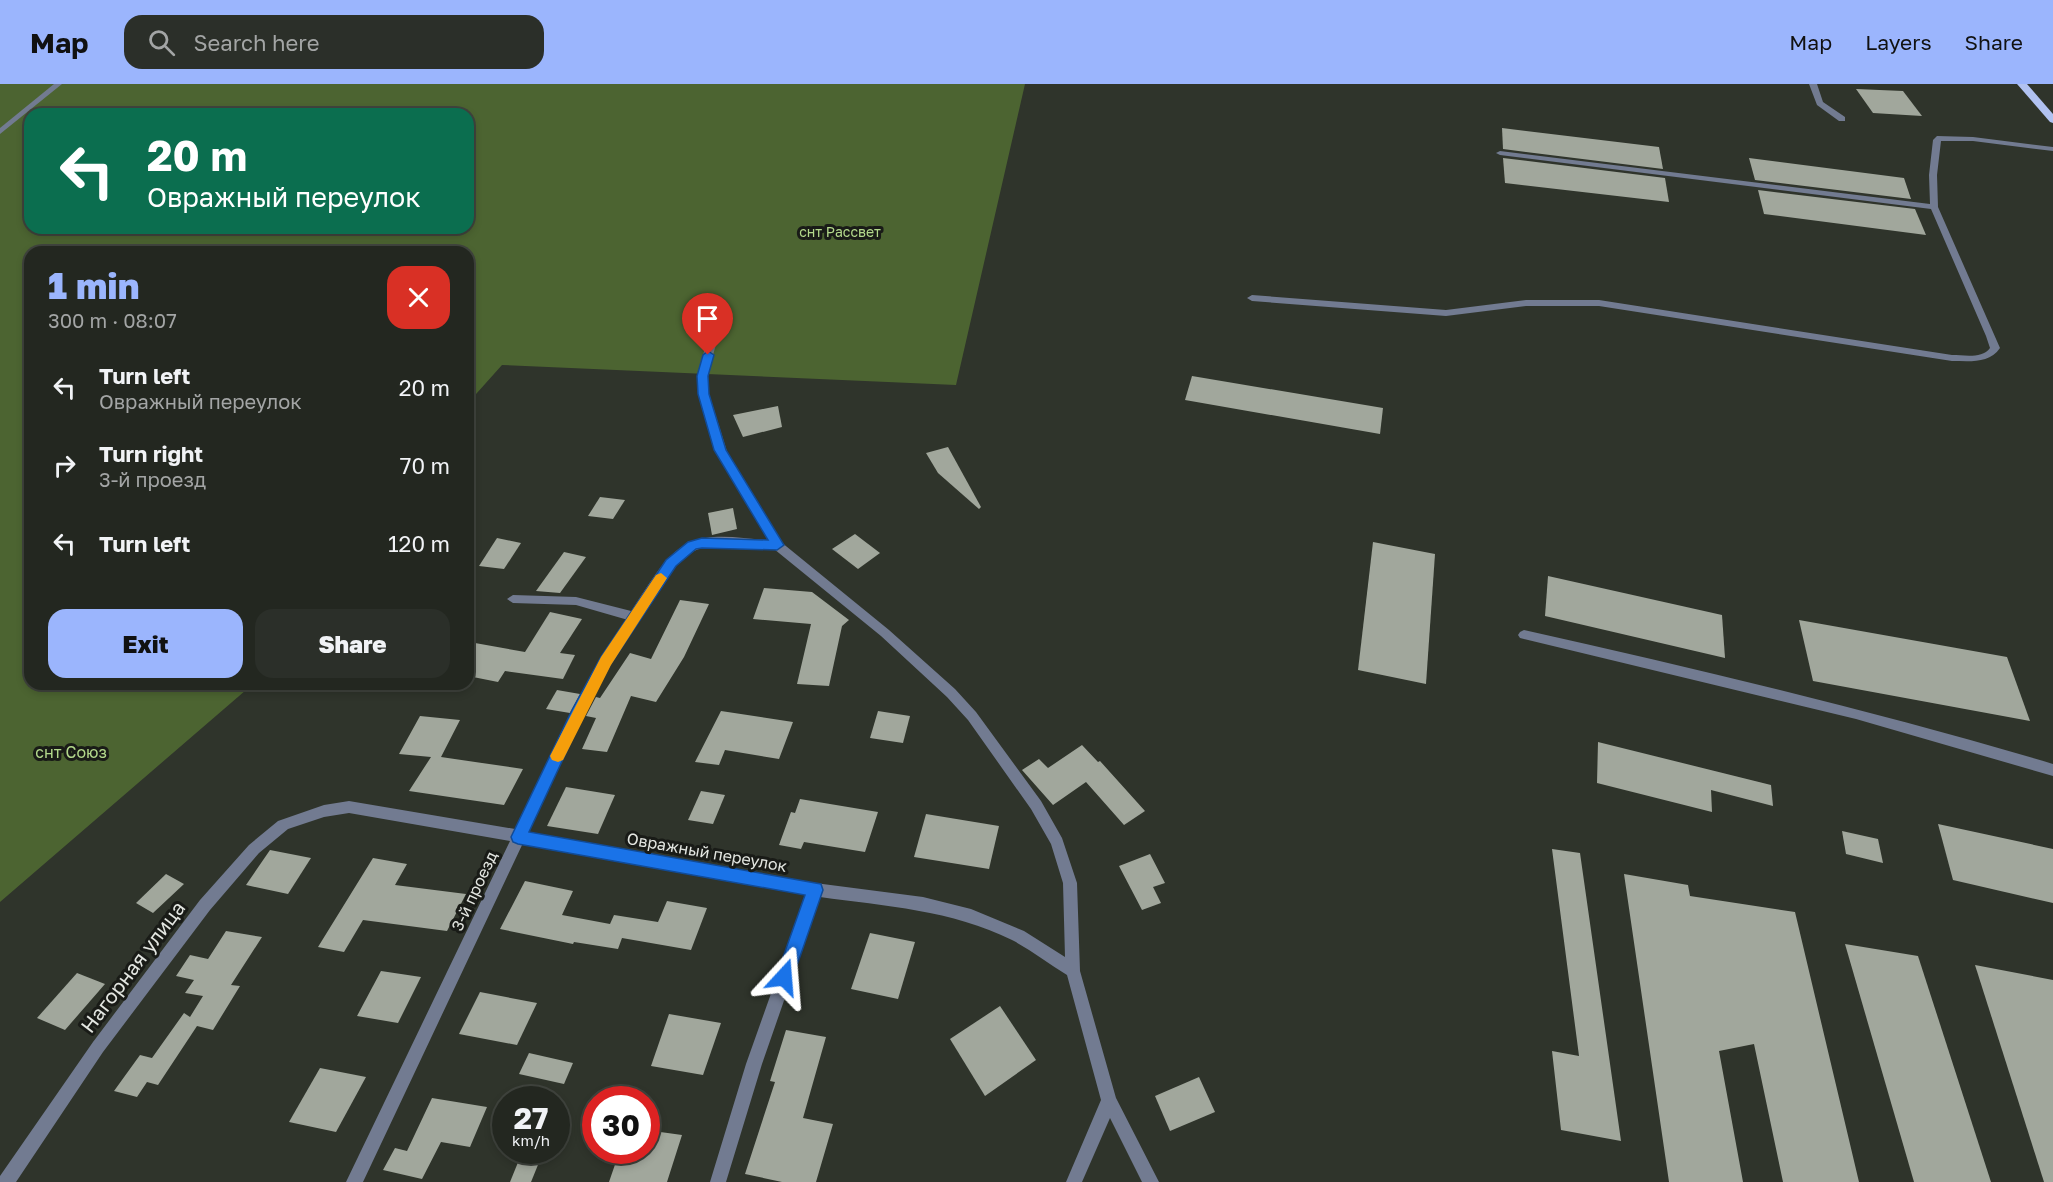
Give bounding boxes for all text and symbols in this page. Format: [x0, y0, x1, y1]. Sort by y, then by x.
search box [124, 15, 544, 69]
text: Map [30, 26, 88, 59]
icon: search [145, 26, 178, 59]
text: Search here [193, 29, 319, 56]
text: Map [1789, 29, 1832, 55]
text: Layers [1865, 29, 1932, 55]
text: Share [1965, 29, 2023, 55]
text: 20 m [147, 130, 247, 180]
icon: left [48, 132, 126, 210]
text: Овражный переулок [147, 181, 421, 213]
park label: снт Рассвет [799, 223, 881, 240]
text: 1 min [48, 264, 139, 307]
button: close [387, 266, 450, 329]
pin [682, 293, 733, 355]
icon: arrive [691, 302, 724, 335]
text: 300 m · 08:07 [48, 308, 177, 332]
text: Turn left [99, 362, 190, 389]
icon: left [48, 371, 81, 404]
text: 20 m [399, 374, 450, 401]
text: Овражный переулок [99, 389, 302, 413]
text: Turn right [99, 440, 203, 467]
icon: right [48, 449, 81, 482]
text: 70 m [400, 452, 450, 479]
text: 3-й проезд [99, 467, 206, 491]
icon: left [48, 527, 81, 560]
text: Turn left [99, 530, 190, 557]
text: 120 m [388, 530, 450, 557]
button: Exit [48, 609, 243, 678]
button: Share [255, 609, 450, 678]
park label: снт Союз [35, 742, 107, 762]
street label: Овражный переулок [625, 828, 789, 876]
street label: 3-й проезд [447, 848, 501, 934]
street label: Нагорная улица [75, 896, 189, 1037]
position arrow [752, 945, 816, 1009]
speed limit sign: 30 [582, 1086, 660, 1164]
text: 27 [514, 1100, 548, 1136]
text: km/h [512, 1131, 550, 1149]

